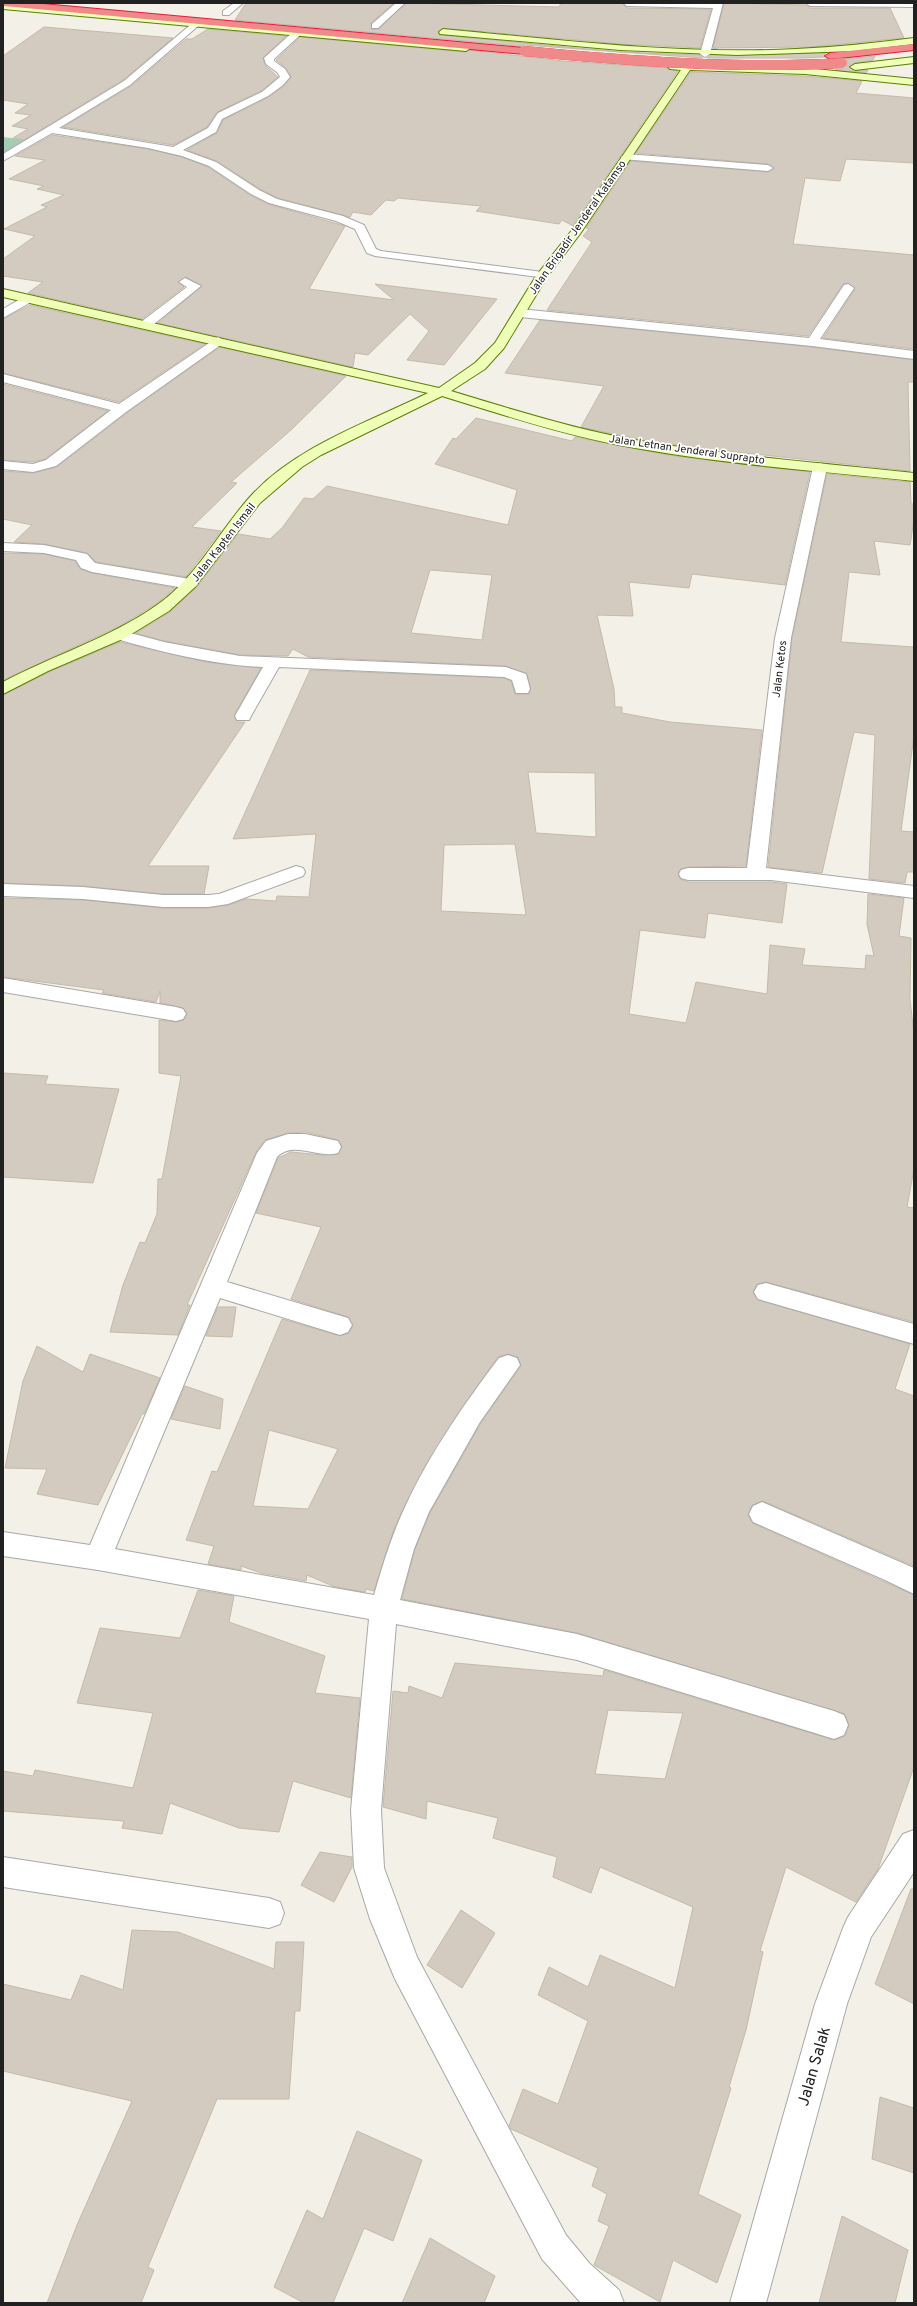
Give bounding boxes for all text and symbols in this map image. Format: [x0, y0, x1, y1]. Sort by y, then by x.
street label: Jalan Brigadir Jenderal Katamso [526, 158, 630, 297]
street label: Jalan Letnan Jenderal Suprapto [608, 432, 766, 468]
street label: Jalan Kapten Ismail [189, 500, 259, 585]
street label: Jalan Ketos [770, 640, 790, 698]
street label: Jalan Salak [794, 2024, 836, 2109]

